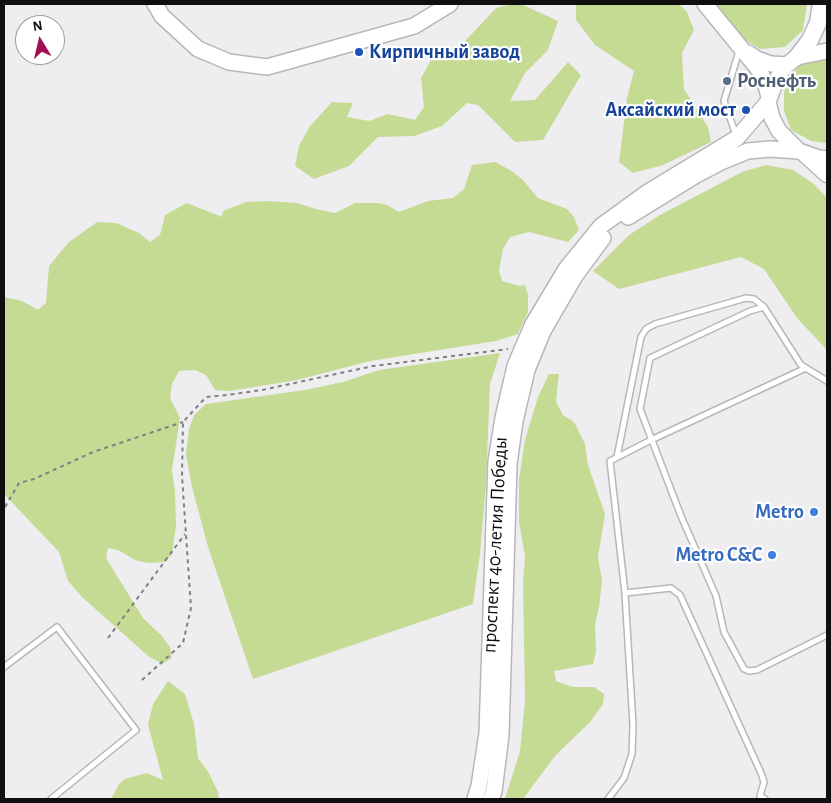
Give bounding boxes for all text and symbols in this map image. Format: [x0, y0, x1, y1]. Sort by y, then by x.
north arrow [15, 15, 65, 65]
text: N [32, 18, 44, 34]
place label: Кирпичный завод [369, 40, 520, 64]
marker: Кирпичный завод [353, 46, 365, 58]
place label: Роснефть [737, 69, 816, 93]
marker: Роснефть [721, 75, 733, 87]
place label: Аксайский мост [605, 98, 736, 122]
marker: Аксайский мост [740, 104, 752, 116]
street label: проспект 40-летия Победы [477, 436, 513, 654]
place label: Metro [755, 500, 804, 524]
marker: Metro [808, 506, 820, 518]
place label: Metro C&C [675, 543, 762, 567]
marker: Metro C&C [766, 549, 778, 561]

